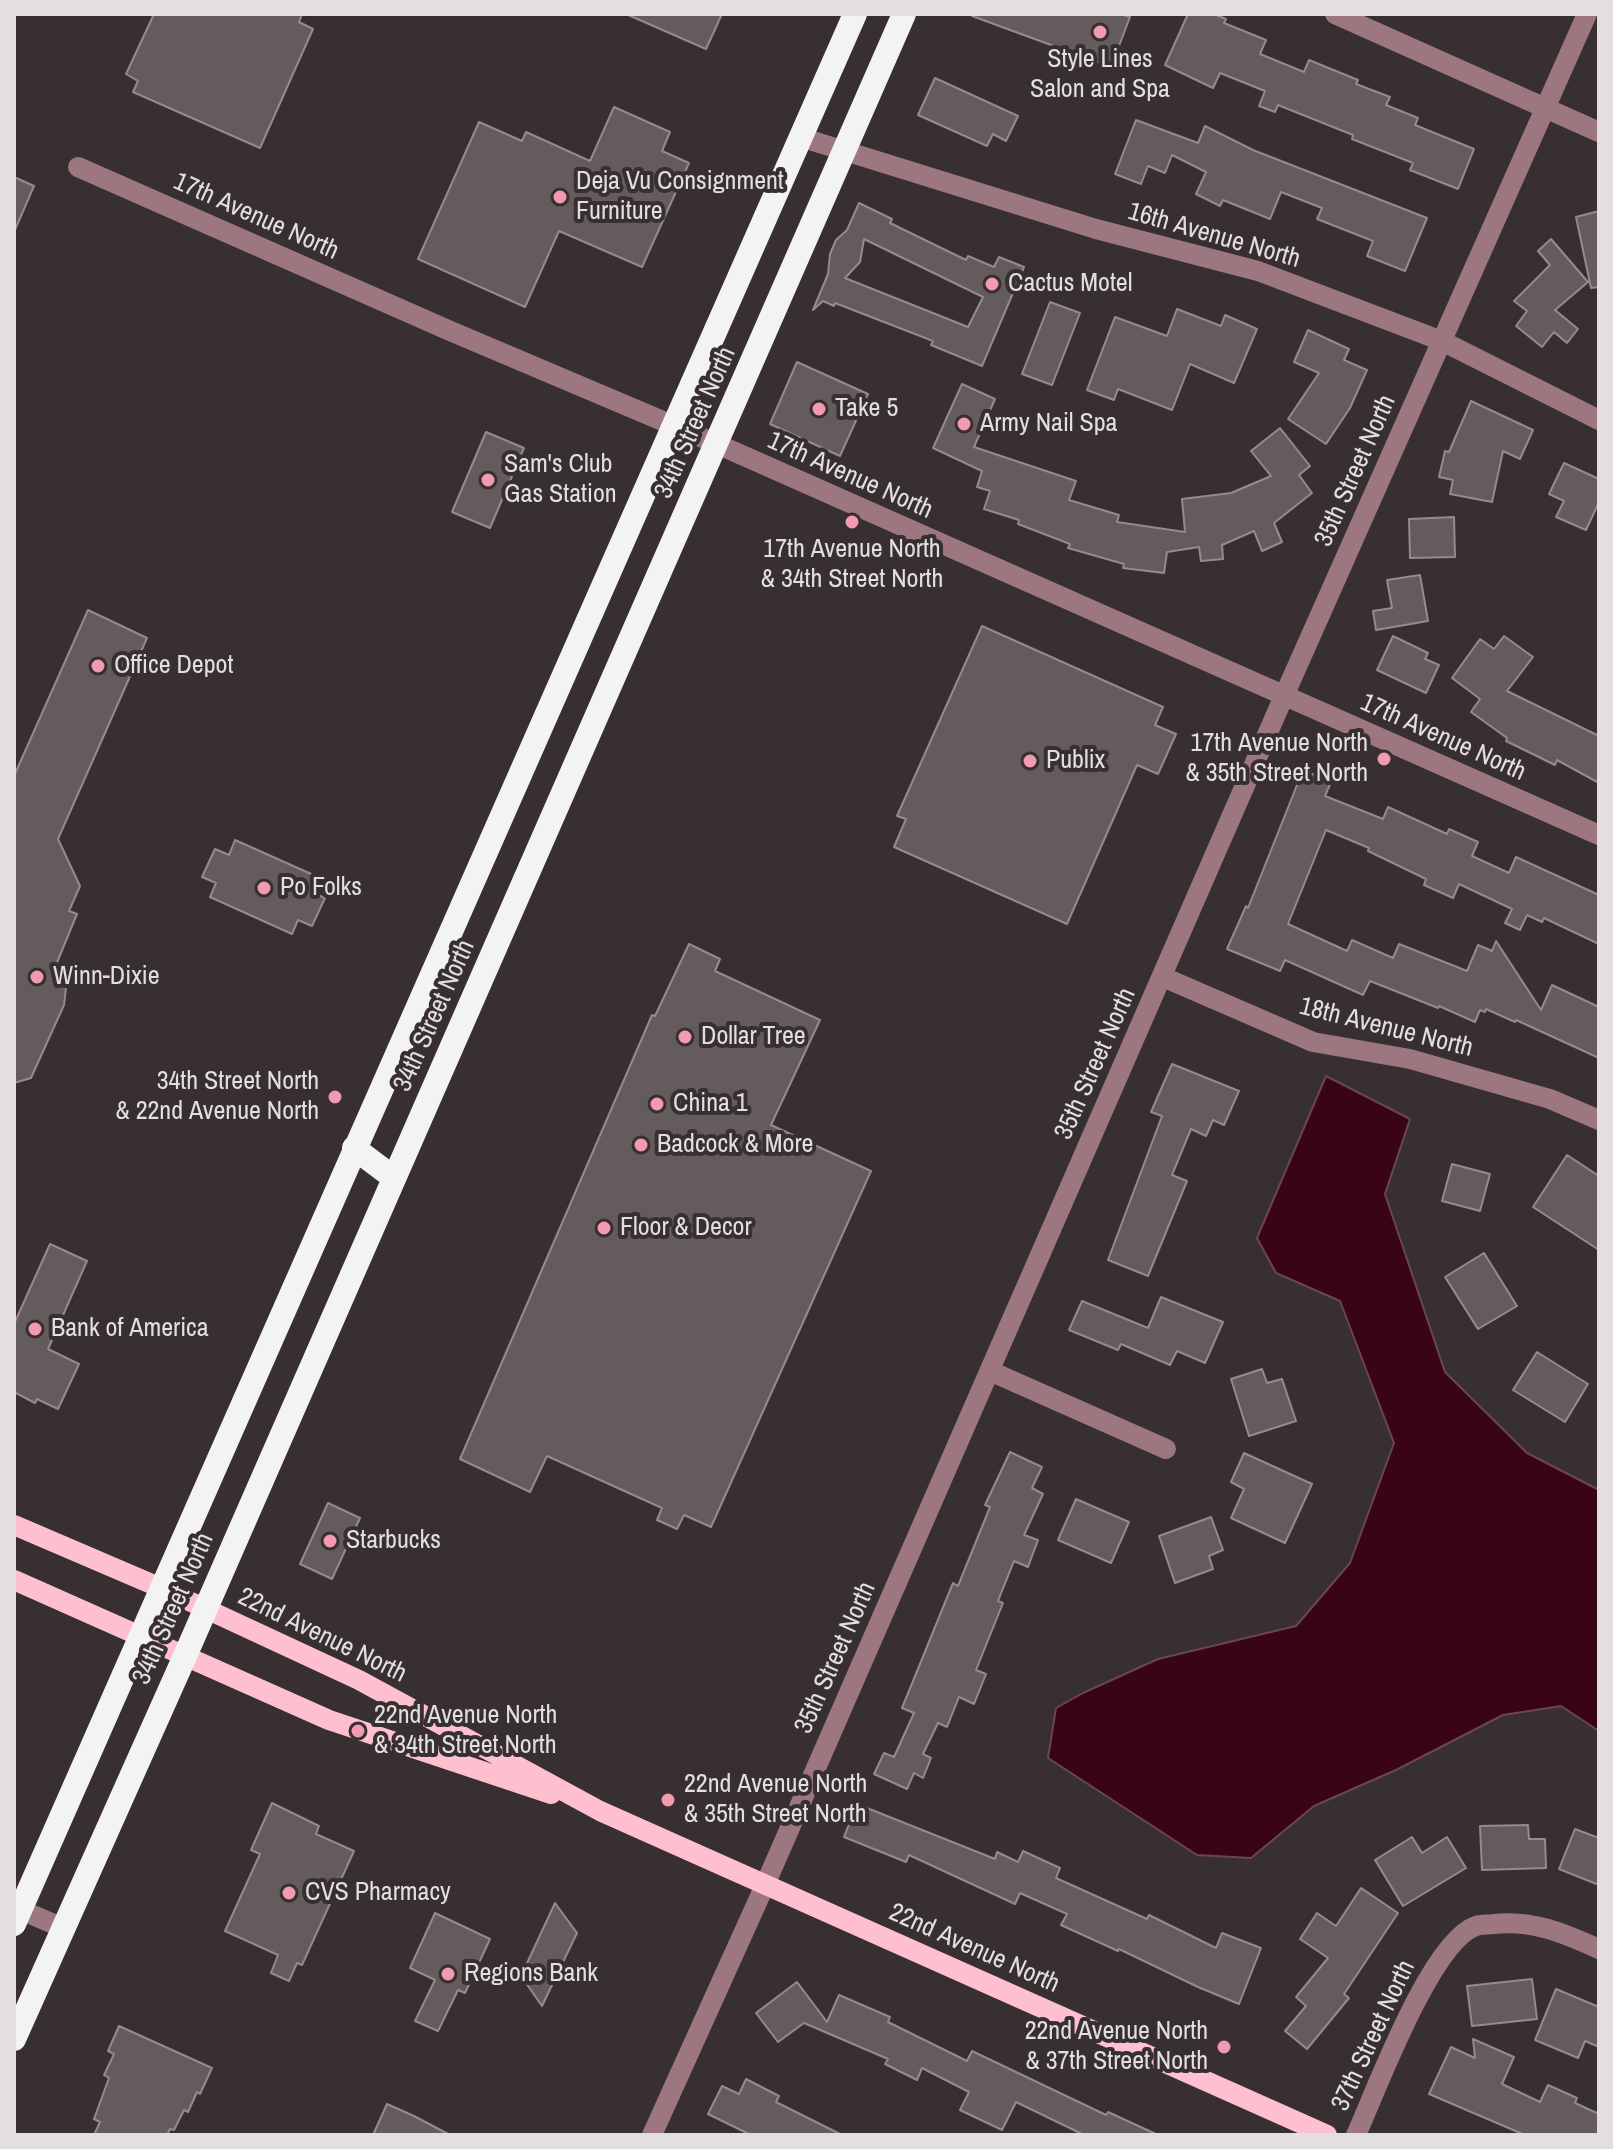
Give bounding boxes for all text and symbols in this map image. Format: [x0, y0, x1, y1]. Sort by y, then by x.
marker: Style Lines Salon and Spa [1091, 23, 1109, 41]
place label: Style Lines Salon and Spa [1030, 44, 1170, 106]
place label: Deja Vu Consignment Furniture [576, 166, 784, 228]
street label: 17th Avenue North [169, 167, 343, 267]
marker: Deja Vu Consignment Furniture [551, 188, 569, 206]
street label: 16th Avenue North [1124, 197, 1304, 275]
place label: Cactus Motel [1008, 268, 1132, 300]
marker: Cactus Motel [983, 275, 1001, 293]
street label: 34th Street North [649, 342, 743, 504]
street label: 35th Street North [1309, 390, 1403, 552]
place label: Take 5 [835, 393, 898, 425]
marker: Take 5 [810, 400, 828, 418]
place label: Army Nail Spa [980, 408, 1117, 440]
marker: Army Nail Spa [955, 415, 973, 433]
street label: 17th Avenue North [763, 426, 937, 526]
place label: Sam's Club Gas Station [504, 449, 617, 510]
marker: Sam's Club Gas Station [479, 471, 497, 489]
marker: 17th Avenue North & 34th Street North [843, 513, 861, 531]
place label: 17th Avenue North & 34th Street North [761, 534, 943, 596]
place label: Office Depot [114, 650, 233, 682]
marker: Office Depot [89, 657, 107, 675]
street label: 17th Avenue North [1356, 688, 1530, 788]
place label: 17th Avenue North & 35th Street North [1185, 728, 1368, 790]
place label: Publix [1046, 745, 1105, 777]
marker: 17th Avenue North & 35th Street North [1375, 750, 1393, 768]
marker: Publix [1021, 752, 1039, 770]
place label: Po Folks [280, 872, 362, 904]
marker: Po Folks [255, 879, 273, 897]
street label: 34th Street North [388, 935, 482, 1097]
place label: Winn-Dixie [53, 961, 160, 993]
marker: Winn-Dixie [28, 968, 46, 986]
street label: 35th Street North [1049, 983, 1143, 1145]
street label: 18th Avenue North [1296, 991, 1476, 1065]
place label: Dollar Tree [701, 1021, 806, 1053]
marker: Dollar Tree [676, 1028, 694, 1046]
place label: 34th Street North & 22nd Avenue North [115, 1066, 319, 1128]
marker: 34th Street North & 22nd Avenue North [326, 1088, 344, 1106]
place label: China 1 [673, 1088, 748, 1120]
marker: China 1 [648, 1095, 666, 1113]
place label: Badcock & More [657, 1129, 813, 1161]
marker: Badcock & More [632, 1136, 650, 1154]
place label: Floor & Decor [620, 1212, 752, 1244]
marker: Floor & Decor [595, 1219, 613, 1237]
place label: Bank of America [51, 1313, 209, 1345]
marker: Bank of America [26, 1320, 44, 1338]
place label: Starbucks [346, 1525, 441, 1557]
street label: 34th Street North [127, 1528, 221, 1690]
marker: Starbucks [321, 1532, 339, 1550]
street label: 35th Street North [789, 1577, 883, 1739]
street label: 22nd Avenue North [233, 1582, 411, 1690]
place label: 22nd Avenue North & 34th Street North [374, 1700, 557, 1762]
marker: 22nd Avenue North & 34th Street North [349, 1722, 367, 1740]
place label: 22nd Avenue North & 35th Street North [684, 1769, 867, 1830]
marker: 22nd Avenue North & 35th Street North [659, 1791, 677, 1809]
place label: CVS Pharmacy [305, 1877, 451, 1909]
marker: CVS Pharmacy [280, 1884, 298, 1902]
street label: 22nd Avenue North [884, 1897, 1064, 2001]
street label: 37th Street North [1326, 1956, 1422, 2116]
place label: Regions Bank [464, 1958, 598, 1990]
marker: Regions Bank [439, 1965, 457, 1983]
place label: 22nd Avenue North & 37th Street North [1025, 2016, 1208, 2078]
marker: 22nd Avenue North & 37th Street North [1215, 2038, 1233, 2056]

